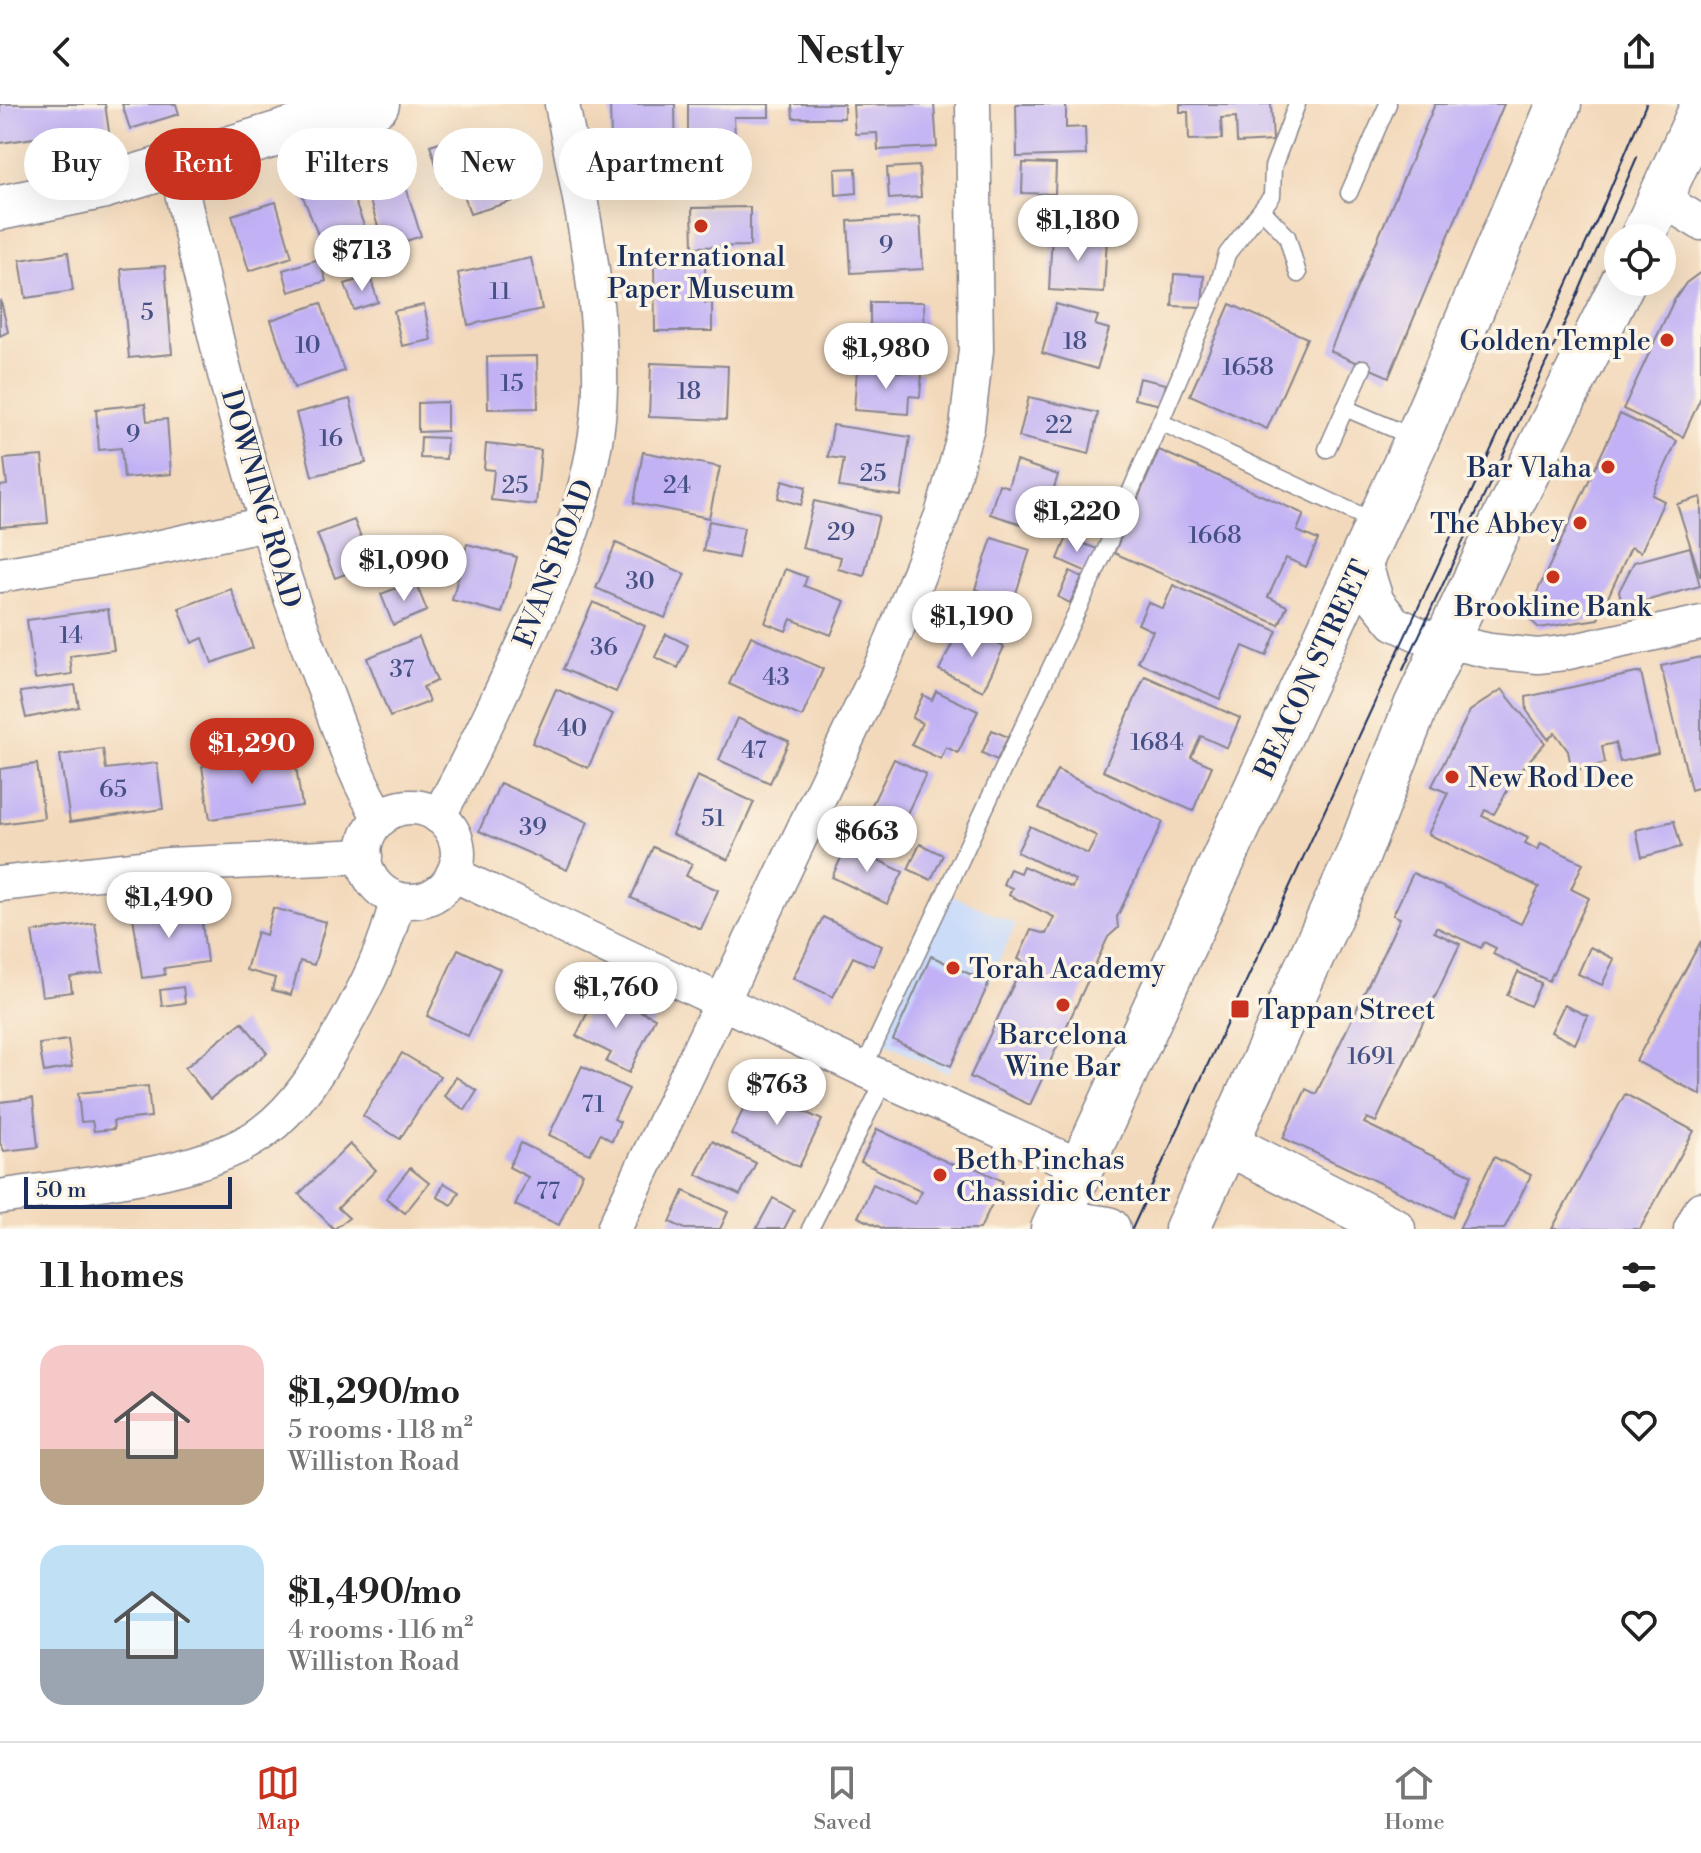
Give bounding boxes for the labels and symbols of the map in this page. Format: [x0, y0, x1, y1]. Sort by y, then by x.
pin: $1,180 [1013, 195, 1143, 263]
marker: International Paper Museum [692, 217, 710, 235]
pin: $713 [315, 225, 409, 293]
house number: 9 [879, 231, 893, 261]
place label: International Paper Museum [607, 240, 795, 307]
house number: 11 [489, 277, 511, 307]
house number: 5 [140, 298, 154, 328]
pin: $1,980 [821, 323, 951, 391]
place label: Golden Temple [1460, 324, 1651, 359]
house number: 18 [1063, 327, 1087, 357]
house number: 10 [295, 331, 321, 361]
marker: Golden Temple [1658, 331, 1676, 349]
house number: 1658 [1222, 353, 1274, 383]
house number: 15 [500, 369, 524, 399]
house number: 18 [677, 377, 701, 407]
street label: DOWNING ROAD [213, 385, 309, 612]
house number: 22 [1045, 411, 1073, 441]
house number: 9 [126, 420, 140, 450]
house number: 16 [319, 424, 343, 454]
place label: Bar Vlaha [1466, 451, 1593, 486]
marker: Bar Vlaha [1599, 458, 1617, 476]
house number: 25 [860, 459, 886, 489]
house number: 25 [502, 471, 528, 501]
house number: 24 [663, 471, 691, 501]
street label: EVANS ROAD [506, 475, 603, 653]
pin: $1,220 [1012, 486, 1142, 554]
place label: The Abbey [1430, 507, 1564, 542]
marker: The Abbey [1571, 514, 1589, 532]
house number: 29 [827, 518, 855, 548]
house number: 1668 [1188, 521, 1242, 551]
pin: $1,090 [339, 535, 469, 603]
street label: BEACON STREET [1247, 555, 1379, 785]
house number: 30 [625, 567, 655, 597]
marker: Brookline Bank [1544, 568, 1562, 586]
place label: Brookline Bank [1454, 590, 1653, 625]
pin: $1,190 [907, 591, 1037, 659]
house number: 14 [59, 621, 83, 651]
house number: 36 [590, 633, 618, 663]
house number: 37 [390, 655, 414, 685]
house number: 43 [762, 663, 790, 693]
house number: 40 [557, 714, 587, 744]
pin: $1,290 [187, 718, 317, 786]
house number: 1684 [1130, 728, 1184, 758]
house number: 47 [741, 736, 767, 766]
place label: New Rod Dee [1468, 761, 1634, 796]
marker: New Rod Dee [1443, 768, 1461, 786]
house number: 65 [99, 775, 127, 805]
house number: 51 [701, 804, 725, 834]
pin: $663 [820, 806, 914, 874]
house number: 39 [519, 813, 547, 843]
pin: $1,490 [104, 872, 234, 940]
place label: Torah Academy [969, 952, 1166, 987]
marker: Torah Academy [944, 959, 962, 977]
pin: $1,760 [551, 962, 681, 1030]
place label: Tappan Street [1258, 993, 1435, 1028]
marker: Barcelona Wine Bar [1054, 996, 1072, 1014]
marker: Tappan Street [1229, 998, 1251, 1020]
place label: Barcelona Wine Bar [998, 1018, 1128, 1085]
house number: 1691 [1347, 1042, 1396, 1072]
pin: $763 [730, 1059, 824, 1127]
house number: 71 [581, 1090, 605, 1120]
place label: Beth Pinchas Chassidic Center [955, 1143, 1171, 1210]
marker: Beth Pinchas Chassidic Center [931, 1166, 949, 1184]
scale bar [24, 1173, 232, 1209]
house number: 77 [536, 1177, 560, 1207]

